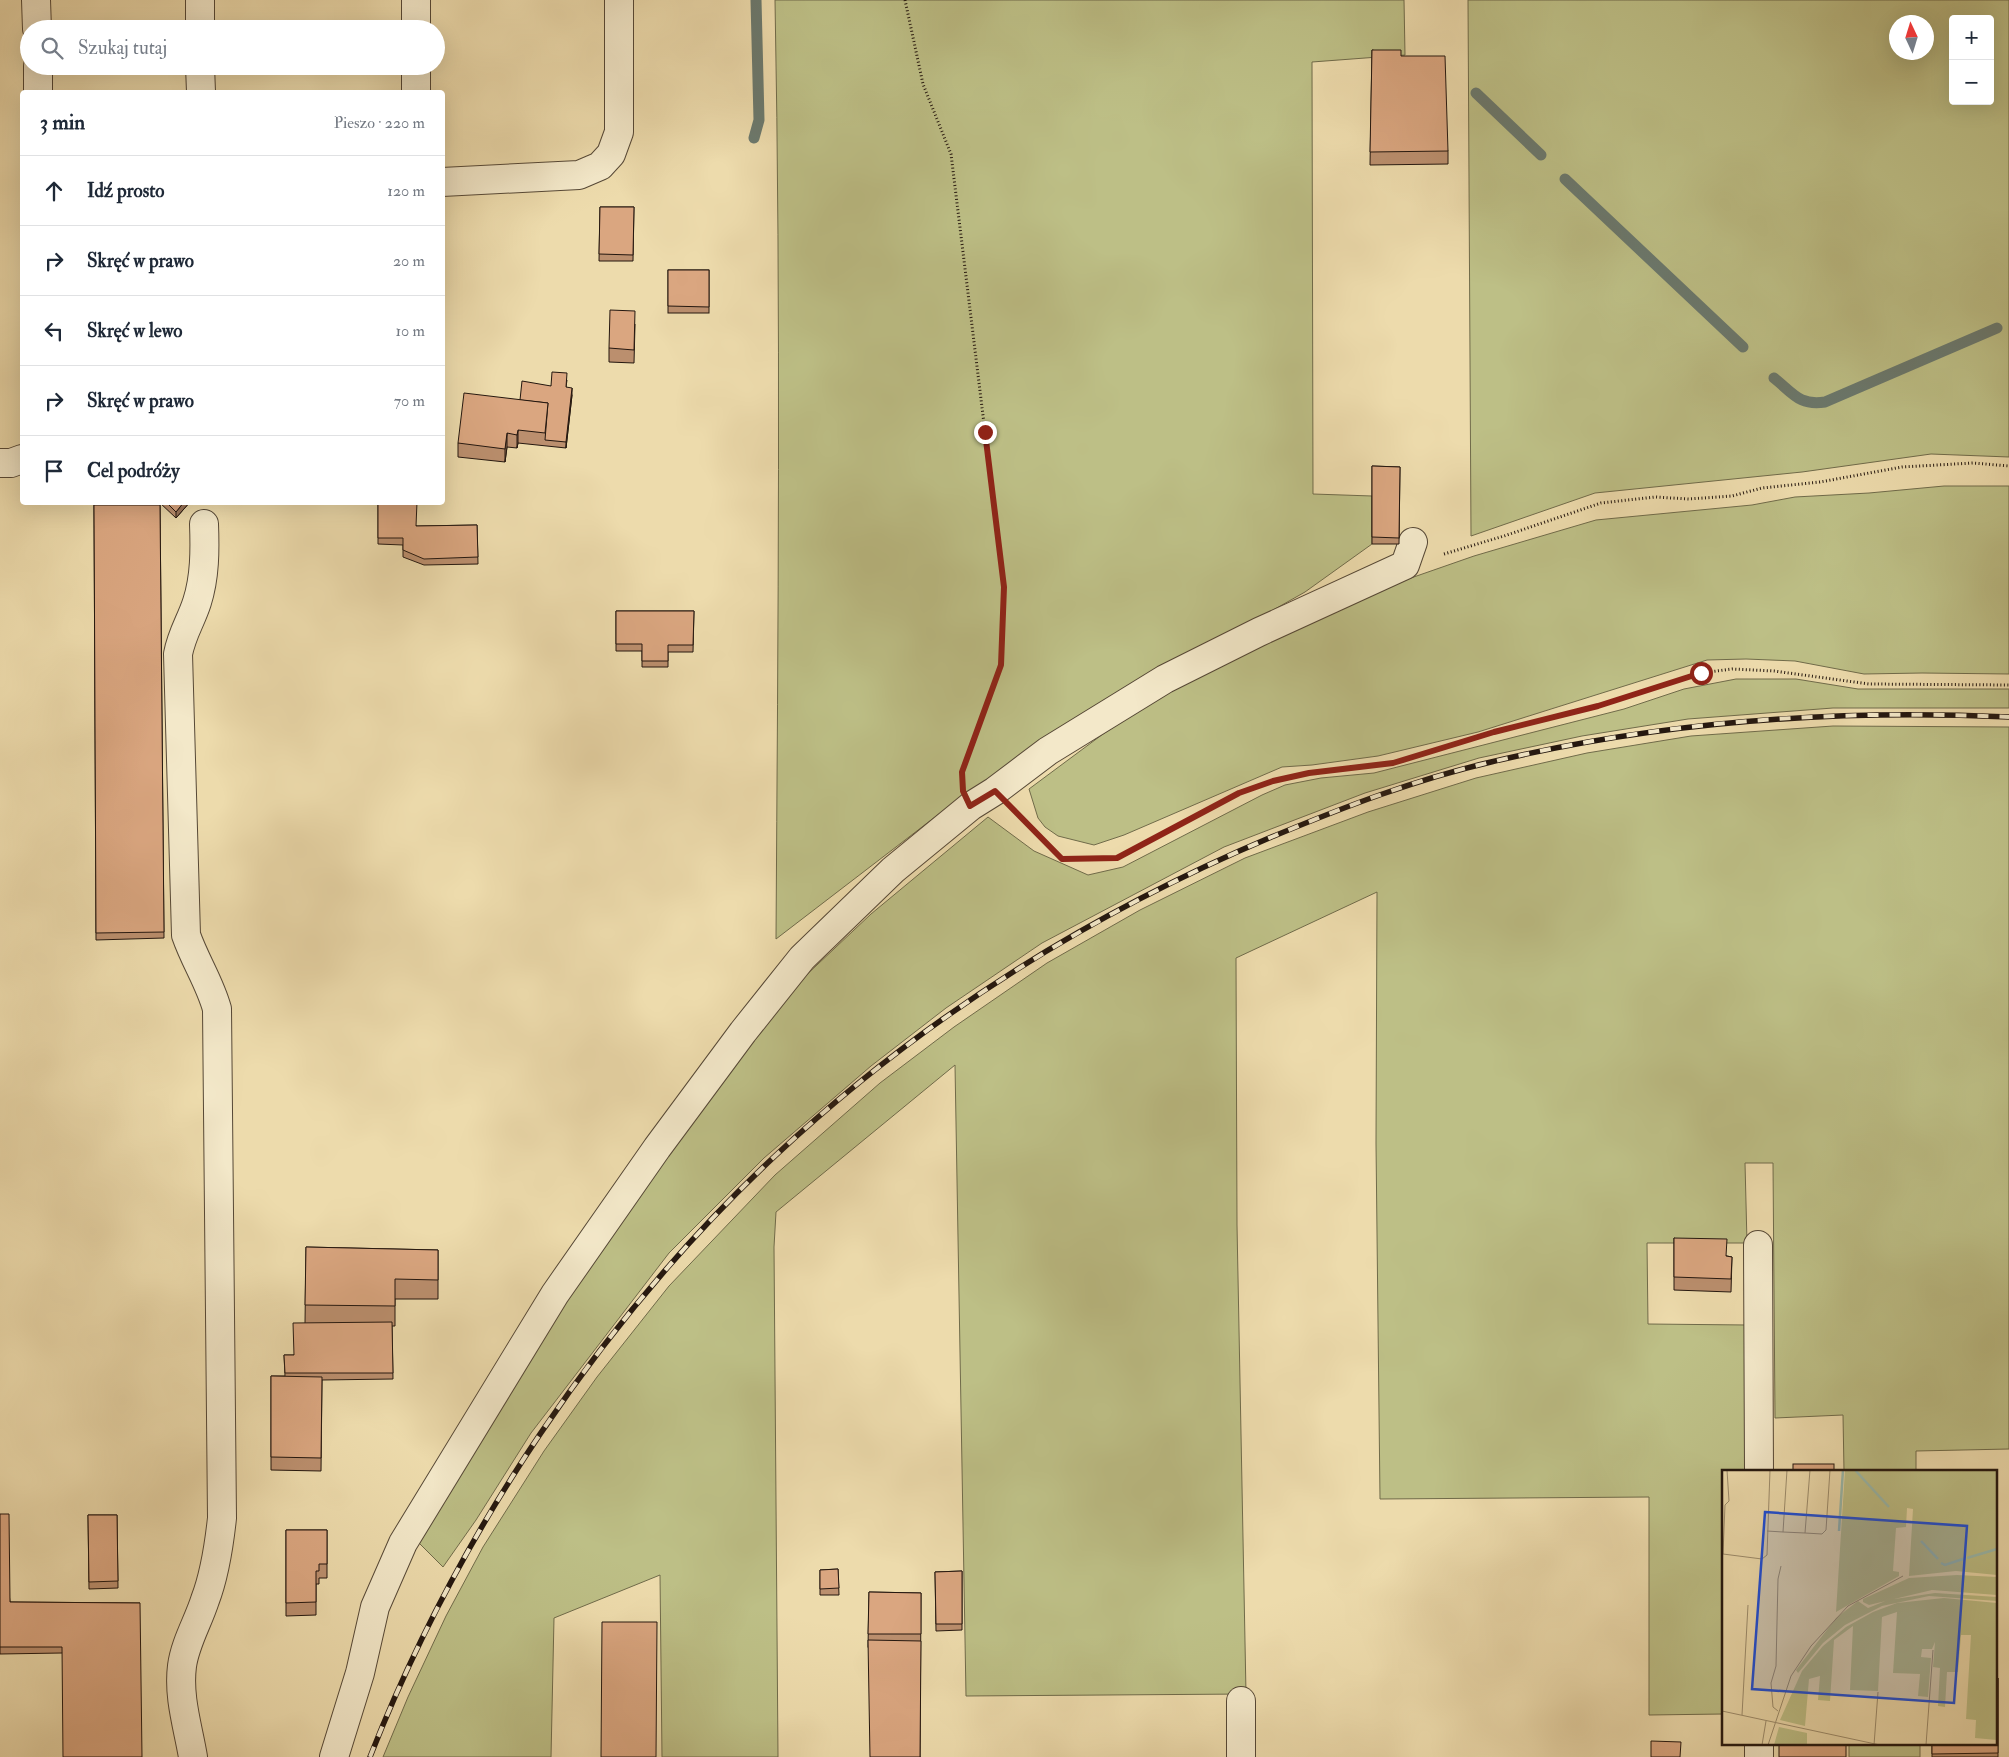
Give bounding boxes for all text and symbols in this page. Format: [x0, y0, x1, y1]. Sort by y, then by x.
north arrow [1889, 15, 1934, 60]
map controls [1949, 15, 1994, 105]
button: + [1949, 15, 1994, 60]
search box [20, 20, 445, 75]
icon: search [38, 34, 66, 62]
text: Szukaj tutaj [78, 36, 167, 60]
button: − [1949, 60, 1994, 105]
text: 3 min [40, 109, 85, 136]
text: Pieszo · 220 m [334, 113, 425, 133]
icon: ahead [40, 177, 68, 205]
text: Idź prosto [87, 179, 164, 203]
text: 120 m [387, 181, 425, 201]
icon: right [40, 247, 68, 275]
text: Skręć w prawo [87, 249, 194, 273]
text: 20 m [393, 251, 425, 271]
icon: left [40, 317, 68, 345]
text: Skręć w lewo [87, 319, 182, 343]
text: 10 m [395, 321, 425, 341]
icon: right [40, 387, 68, 415]
text: Skręć w prawo [87, 389, 194, 413]
text: 70 m [394, 391, 425, 411]
route end [974, 421, 997, 444]
icon: arrive [40, 457, 68, 485]
text: Cel podróży [87, 459, 180, 483]
route start [1690, 662, 1713, 685]
inset map [1722, 1470, 1996, 1744]

